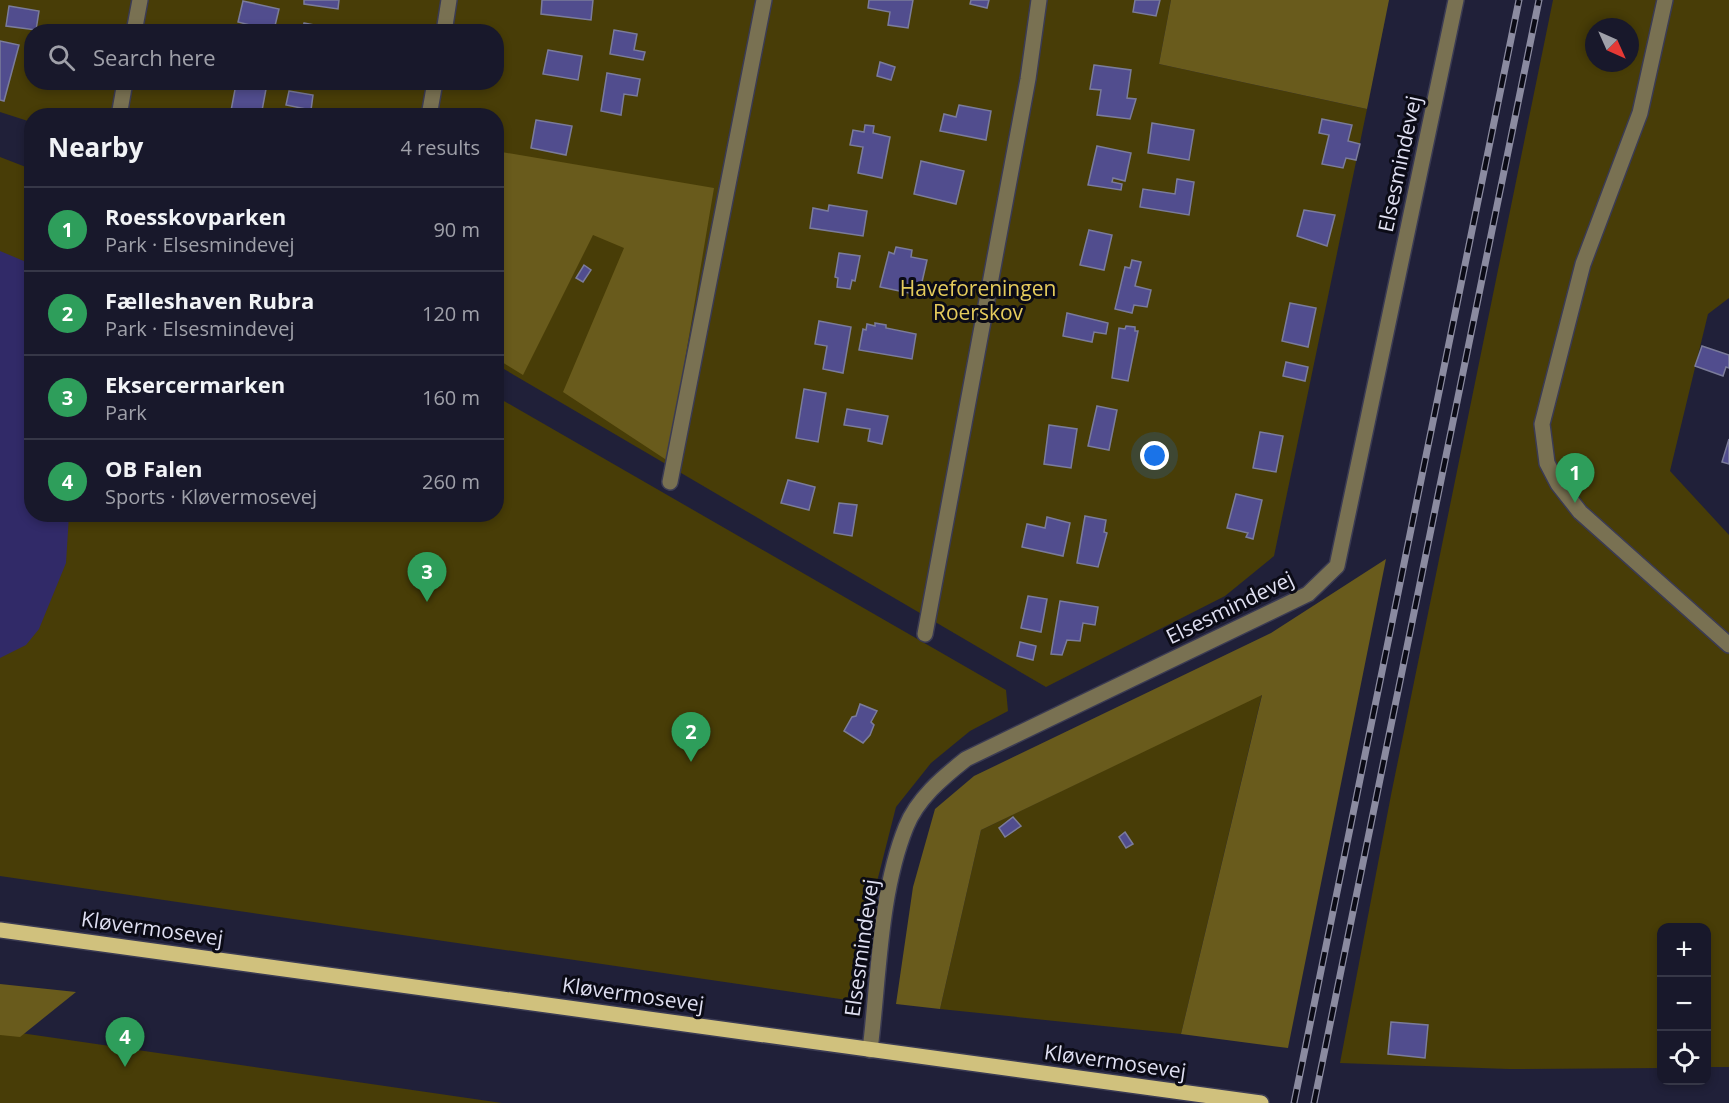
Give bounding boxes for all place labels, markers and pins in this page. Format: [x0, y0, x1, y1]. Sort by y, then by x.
pin: 1 [1556, 454, 1594, 503]
pin: 3 [408, 552, 446, 602]
pin: 2 [672, 712, 710, 762]
pin: 4 [106, 1018, 144, 1067]

